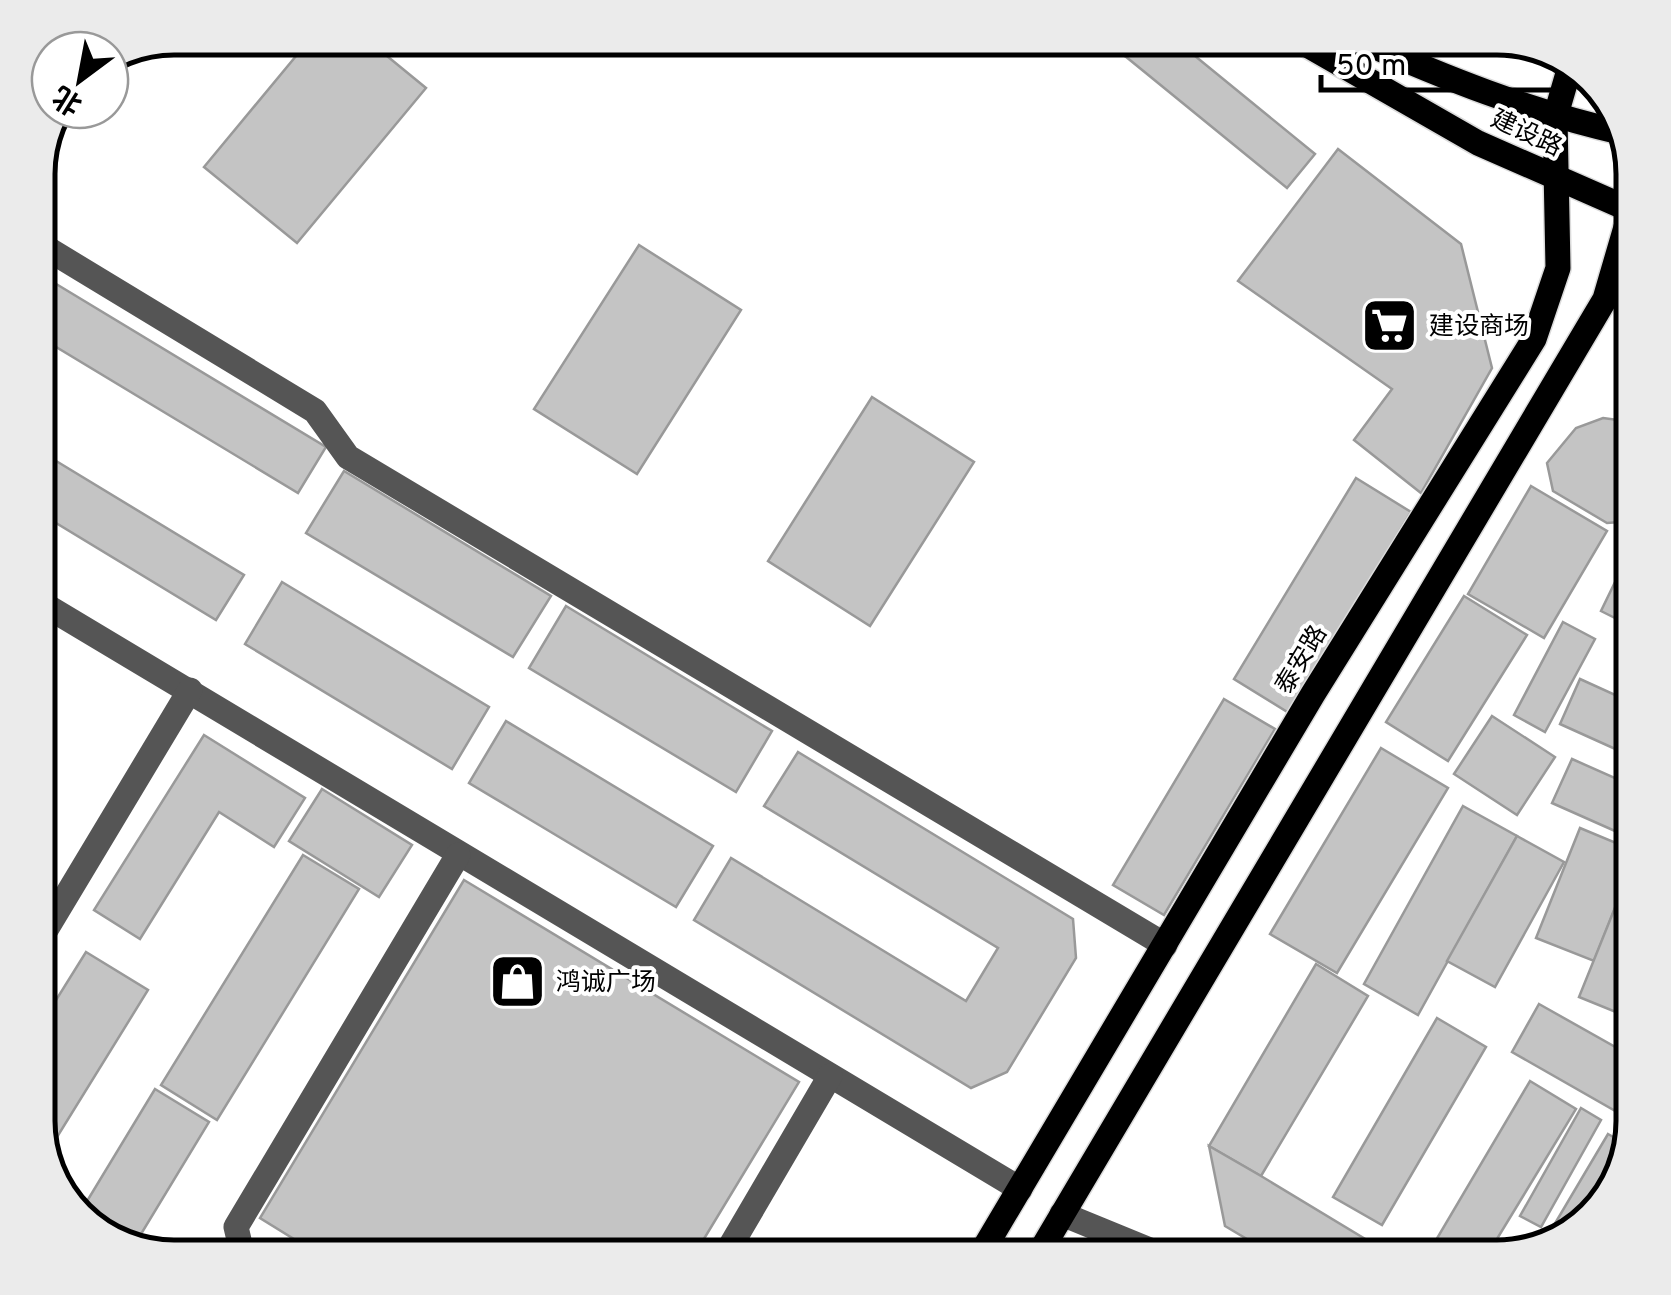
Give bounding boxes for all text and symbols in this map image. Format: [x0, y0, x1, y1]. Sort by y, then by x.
north arrow [30, 30, 130, 130]
scale bar [1321, 30, 1564, 92]
text: 50 m [1336, 49, 1406, 86]
text: 北 [47, 76, 90, 121]
street label: 建设路 [1485, 104, 1566, 165]
supermarket icon: 建设商场 [1360, 295, 1420, 355]
place label: 建设商场 [1429, 312, 1529, 344]
street label: 泰安路 [1270, 620, 1336, 701]
shop icon: 鸿诚广场 [487, 951, 547, 1011]
place label: 鸿诚广场 [556, 968, 656, 1000]

